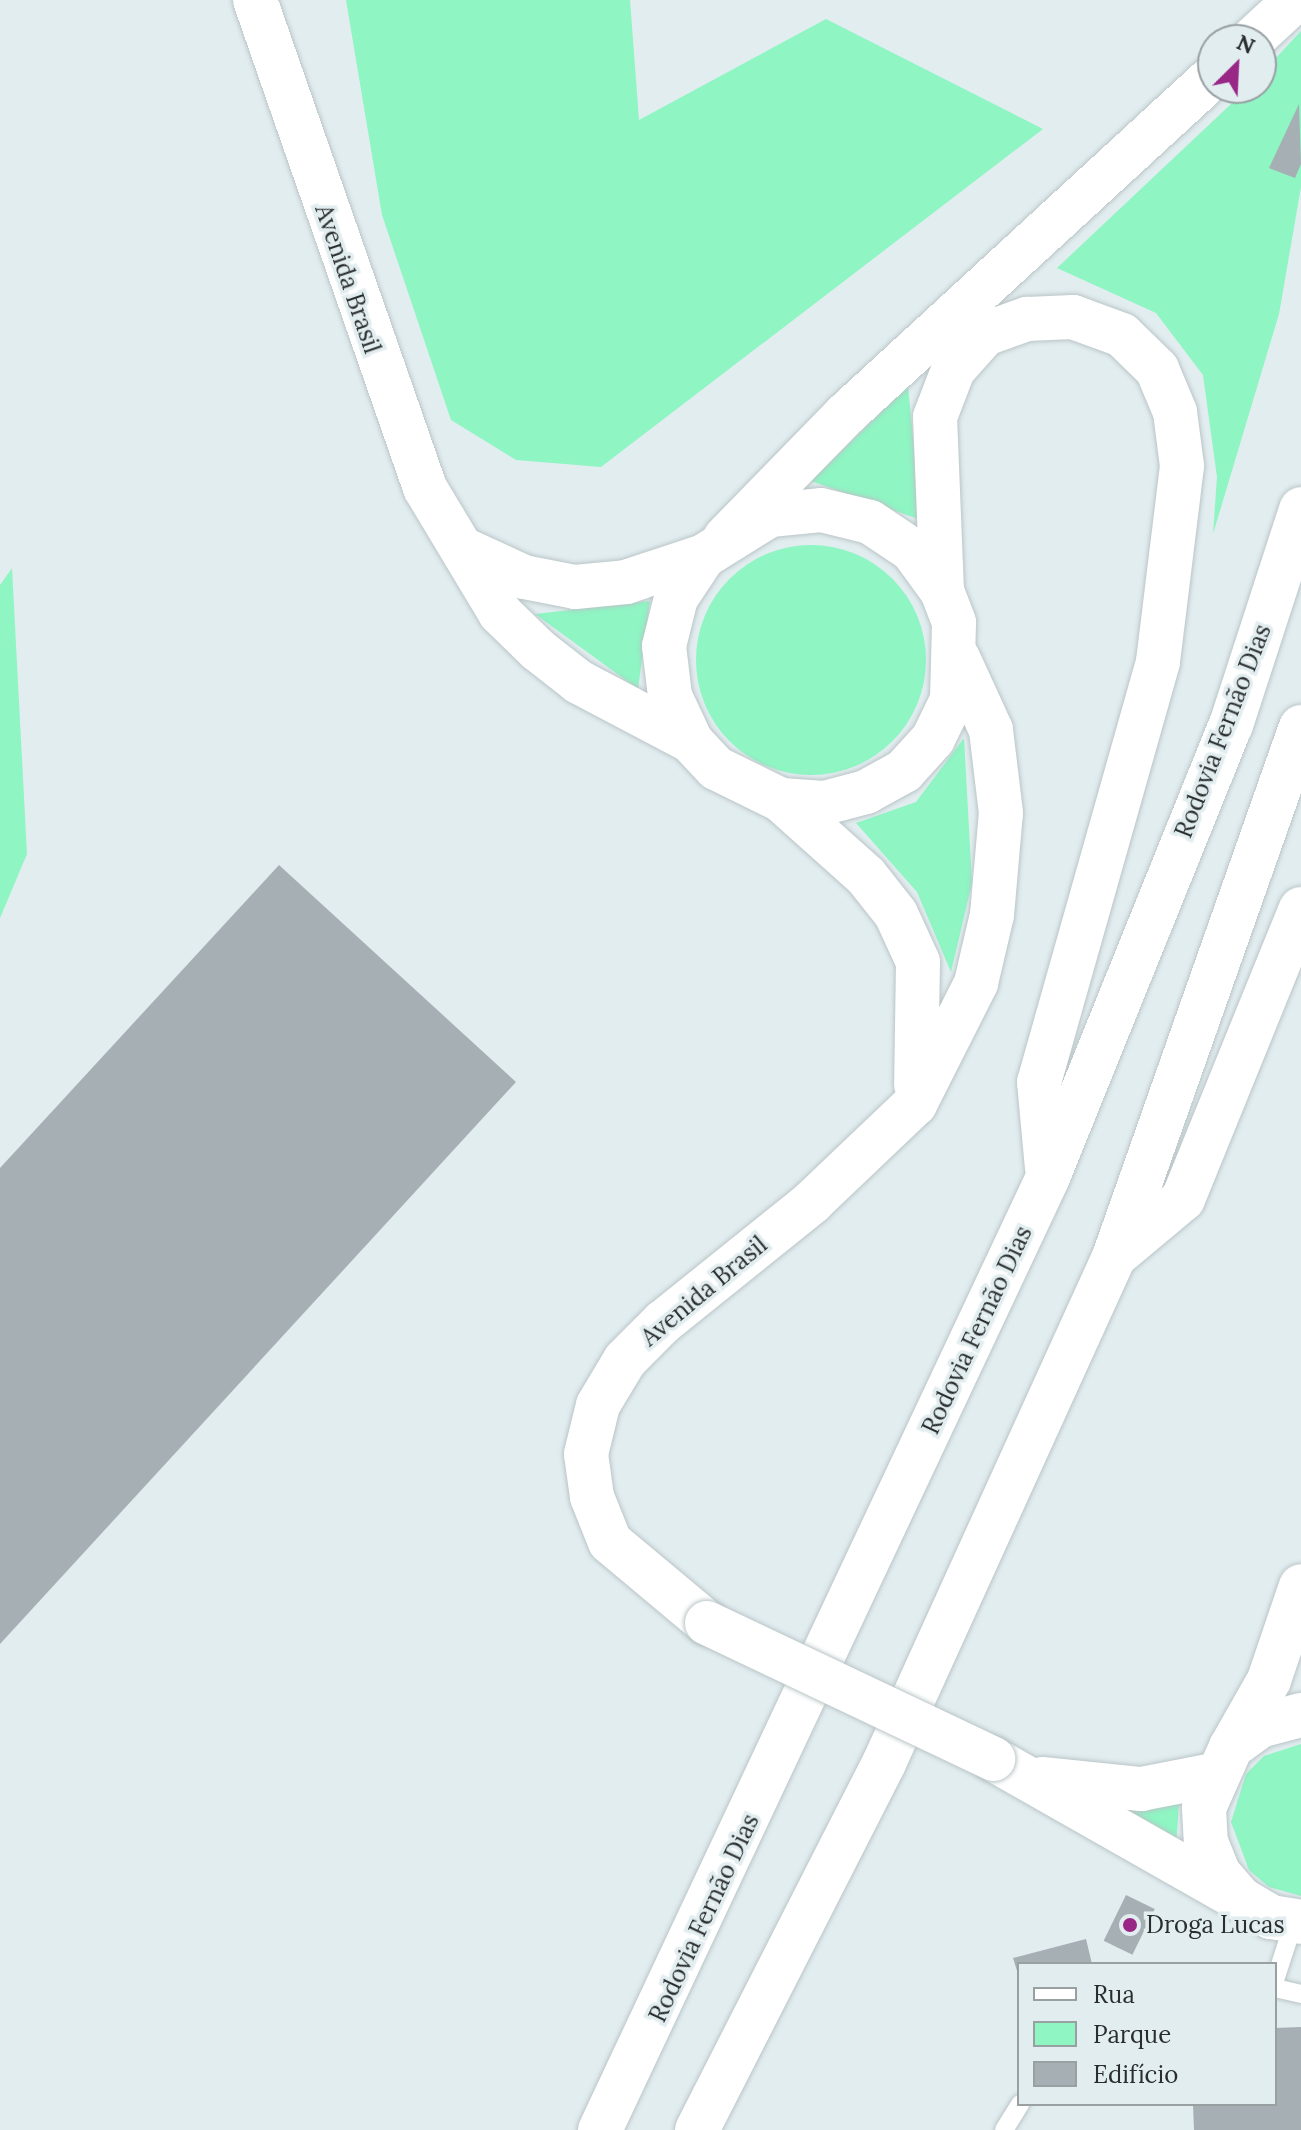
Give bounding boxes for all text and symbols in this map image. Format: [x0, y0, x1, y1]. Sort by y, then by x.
north arrow [1197, 24, 1277, 104]
text: N [1232, 28, 1259, 60]
street label: Avenida Brasil [309, 201, 387, 357]
street label: Rodovia Fernão Dias [1169, 620, 1277, 842]
street label: Rodovia Fernão Dias [916, 1221, 1038, 1439]
street label: Avenida Brasil [635, 1230, 773, 1352]
street label: Rodovia Fernão Dias [643, 1809, 765, 2027]
place label: Droga Lucas [1146, 1911, 1285, 1939]
marker: Droga Lucas [1121, 1916, 1139, 1934]
legend [1017, 1962, 1277, 2106]
text: Rua [1093, 1979, 1135, 2010]
text: Parque [1093, 2019, 1171, 2050]
text: Edifício [1093, 2059, 1178, 2090]

